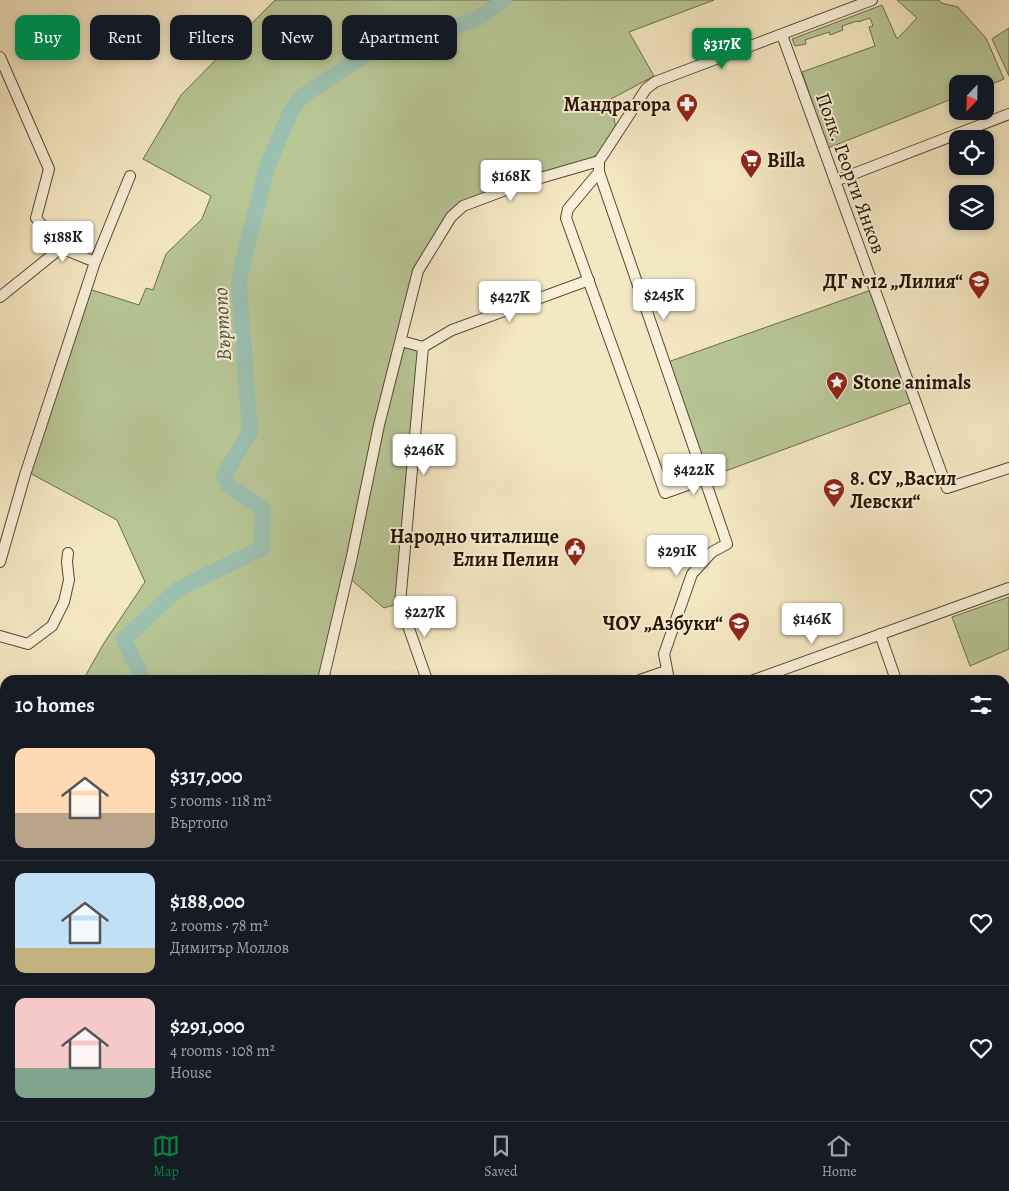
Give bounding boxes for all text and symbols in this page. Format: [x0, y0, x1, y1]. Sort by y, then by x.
chip: Buy [15, 15, 80, 60]
chip: Rent [90, 15, 160, 60]
chip: Filters [170, 15, 252, 60]
chip: New [262, 15, 332, 60]
chip: Apartment [342, 15, 457, 60]
pin: $317K [687, 28, 757, 70]
text: $317K [703, 33, 741, 55]
north arrow [949, 75, 994, 120]
map controls [949, 75, 994, 230]
street label: Полк. Георги Янков [809, 89, 892, 257]
place label: Мандрагора [564, 91, 671, 118]
pharmacy icon: Мандрагора [675, 92, 699, 123]
button: locate [949, 130, 994, 175]
place label: Billa [767, 147, 806, 174]
supermarket icon: Billa [739, 148, 763, 179]
pin: $168K [476, 160, 546, 202]
text: $168K [492, 165, 530, 187]
button: layers [949, 185, 994, 230]
pin: $188K [28, 220, 98, 263]
text: $188K [43, 226, 83, 248]
place label: ДГ №12 „Лилия“ [823, 268, 963, 295]
school or university icon: ДГ №12 „Лилия“ [967, 269, 991, 300]
pin: $245K [629, 278, 699, 321]
pin: $427K [475, 280, 545, 323]
text: $245K [644, 284, 684, 306]
water label: Въртопо [206, 286, 238, 362]
text: $427K [490, 286, 530, 308]
place label: Stone animals [853, 369, 971, 396]
place icon: Stone animals [825, 370, 849, 401]
pin: $246K [389, 434, 459, 476]
text: $246K [404, 439, 444, 461]
pin: $422K [659, 454, 729, 496]
text: $422K [674, 459, 714, 481]
place label: 8. СУ „Васил Левски“ [850, 465, 957, 515]
school or university icon: 8. СУ „Васил Левски“ [822, 477, 846, 508]
place label: Народно читалище Елин Пелин [390, 523, 559, 573]
pin: $291K [642, 534, 712, 577]
public building icon: Народно читалище Елин Пелин [563, 536, 587, 567]
text: $291K [658, 540, 696, 562]
pin: $227K [390, 596, 460, 638]
text: $227K [405, 601, 445, 623]
pin: $146K [777, 602, 847, 645]
text: $146K [793, 608, 831, 630]
place label: ЧОУ „Азбуки“ [603, 610, 723, 637]
school or university icon: ЧОУ „Азбуки“ [727, 611, 751, 642]
text: 10 homes [15, 691, 95, 719]
icon: filters [967, 691, 995, 719]
text: $317,000 [170, 762, 243, 790]
icon: home [55, 768, 115, 828]
icon: heart [967, 784, 995, 812]
text: 5 rooms · 118 m² [170, 790, 272, 812]
text: Въртопо [170, 812, 228, 834]
text: $188,000 [170, 887, 245, 915]
icon: home [55, 893, 115, 953]
icon: heart [967, 909, 995, 937]
text: 2 rooms · 78 m² [170, 915, 268, 937]
text: Димитър Моллов [170, 937, 289, 959]
text: $291,000 [170, 1012, 245, 1040]
icon: home [55, 1018, 115, 1078]
icon: heart [967, 1034, 995, 1062]
text: 4 rooms · 108 m² [170, 1040, 275, 1062]
text: House [170, 1062, 212, 1084]
tab: Map [152, 1132, 180, 1181]
tab: Saved [484, 1132, 518, 1181]
tab: Home [822, 1132, 857, 1181]

